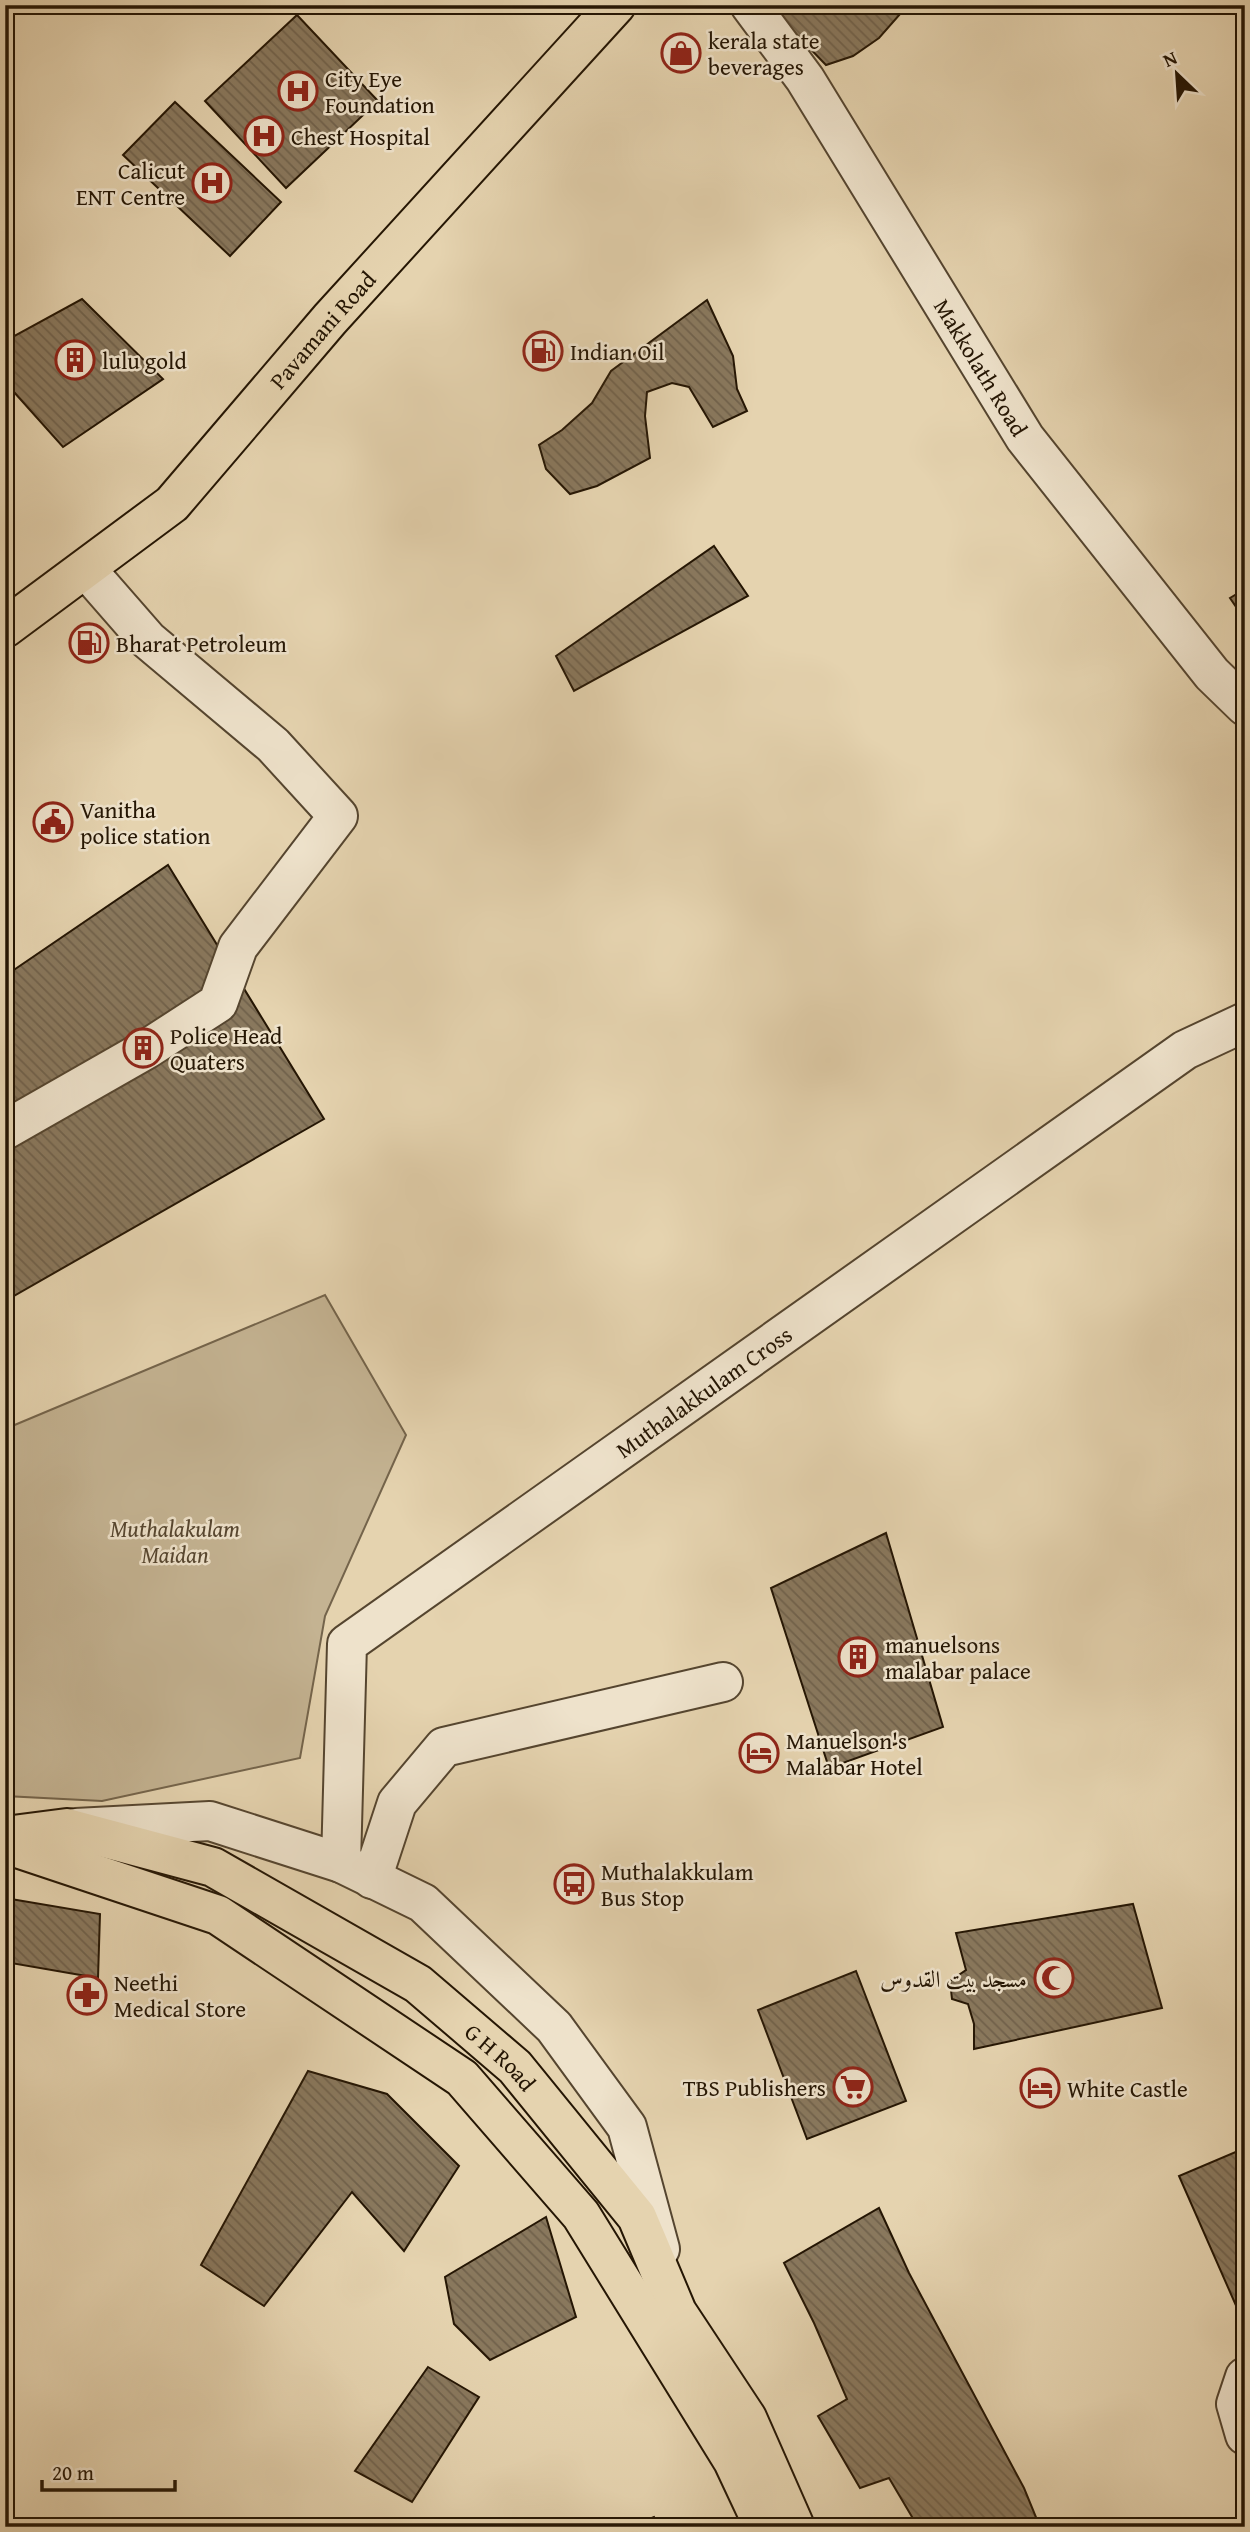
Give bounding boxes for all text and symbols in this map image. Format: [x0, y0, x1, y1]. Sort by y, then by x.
place label: kerala state beverages [708, 24, 820, 83]
shop icon: kerala state beverages [660, 32, 702, 74]
north arrow [1142, 38, 1212, 108]
text: N [1158, 43, 1182, 74]
place label: City Eye Foundation [325, 62, 435, 121]
hospital icon: City Eye Foundation [277, 70, 319, 112]
hospital icon: Chest Hospital [243, 115, 285, 157]
place label: Chest Hospital [291, 120, 430, 153]
place label: Calicut ENT Centre [76, 154, 185, 213]
hospital icon: Calicut ENT Centre [191, 162, 233, 204]
street label: Pavamani Road [261, 263, 383, 396]
street label: Makkolath Road [927, 292, 1037, 443]
fuel station icon: Indian Oil [522, 330, 564, 372]
place label: Indian Oil [570, 335, 664, 368]
building icon: lulu gold [54, 339, 96, 381]
place label: lulu gold [102, 344, 188, 377]
fuel station icon: Bharat Petroleum [68, 622, 110, 664]
place label: Bharat Petroleum [116, 627, 287, 660]
place label: Vanitha police station [80, 793, 211, 852]
public building icon: Vanitha police station [32, 801, 74, 843]
place label: Police Head Quaters [170, 1019, 283, 1078]
building icon: Police Head Quaters [122, 1027, 164, 1069]
street label: Muthalakkulam Cross [609, 1317, 798, 1465]
park label: Muthalakulam Maidan [110, 1512, 240, 1571]
place label: manuelsons malabar palace [885, 1628, 1031, 1687]
building icon: manuelsons malabar palace [837, 1636, 879, 1678]
place label: Manuelson's Malabar Hotel [786, 1724, 923, 1783]
hotel icon: Manuelson's Malabar Hotel [738, 1732, 780, 1774]
place label: Muthalakkulam Bus Stop [601, 1855, 754, 1914]
bus stop icon: Muthalakkulam Bus Stop [553, 1863, 595, 1905]
mosque icon: مسجد بیت القدوس [1033, 1957, 1075, 1999]
place label: مسجد بیت القدوس [880, 1962, 1027, 1995]
place label: Neethi Medical Store [114, 1966, 246, 2025]
pharmacy icon: Neethi Medical Store [66, 1974, 108, 2016]
street label: G H Road [458, 2015, 545, 2098]
supermarket icon: TBS Publishers [832, 2066, 874, 2108]
hotel icon: White Castle [1019, 2067, 1061, 2109]
place label: TBS Publishers [683, 2071, 826, 2104]
place label: White Castle [1067, 2072, 1188, 2105]
scale bar [42, 2448, 175, 2492]
text: 20 m [52, 2457, 94, 2488]

